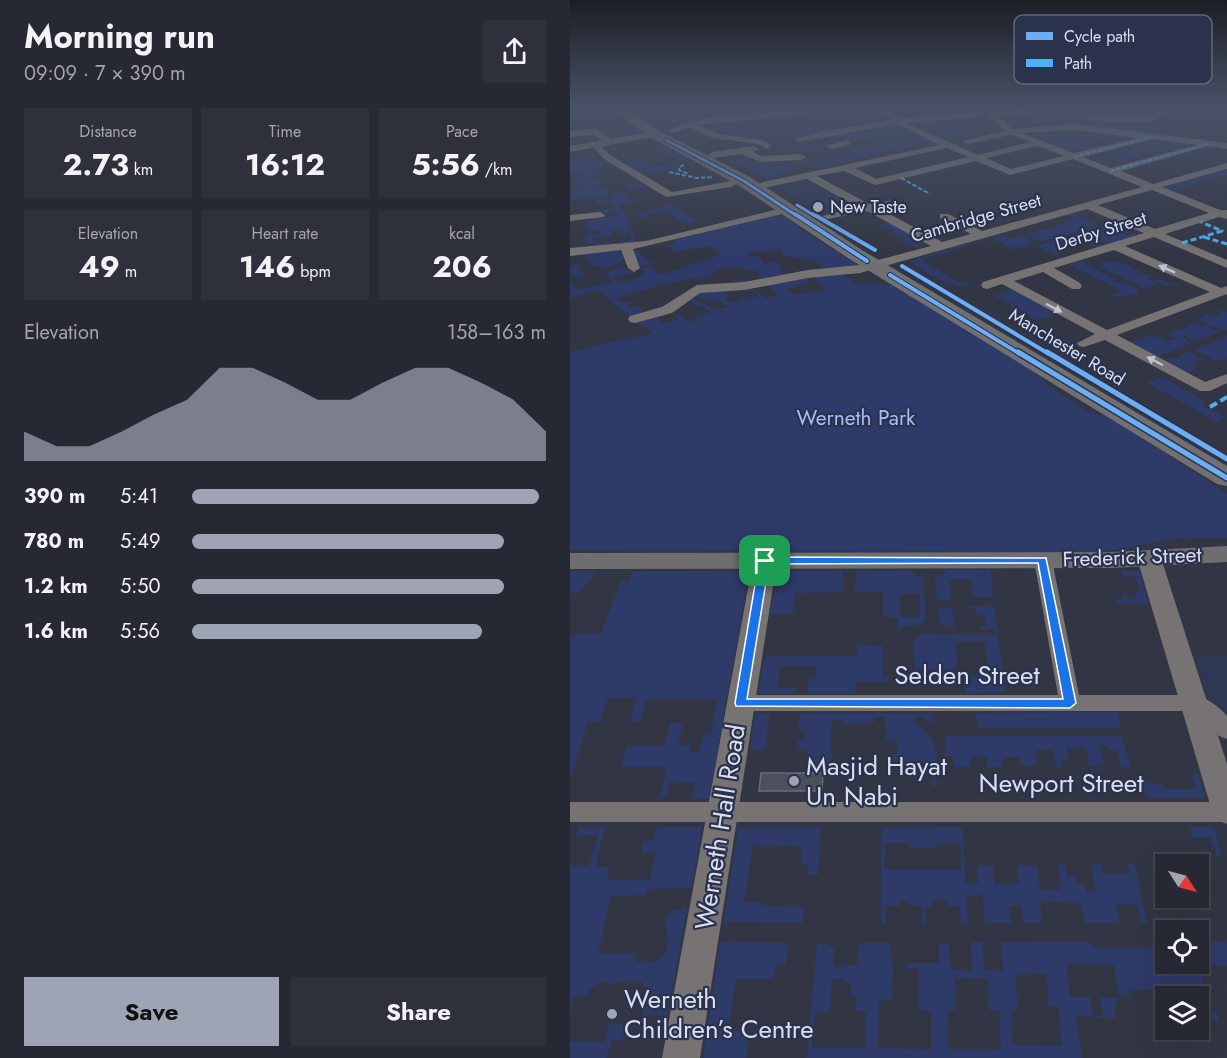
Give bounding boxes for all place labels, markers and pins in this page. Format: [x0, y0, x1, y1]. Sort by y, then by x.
place label: New Taste [830, 194, 907, 220]
marker: New Taste [811, 200, 825, 214]
pin [739, 535, 790, 586]
place label: Masjid Hayat Un Nabi [806, 747, 948, 815]
marker: Masjid Hayat Un Nabi [787, 774, 801, 788]
place label: Werneth Children’s Centre [624, 980, 814, 1048]
marker: Werneth Children’s Centre [605, 1007, 619, 1021]

